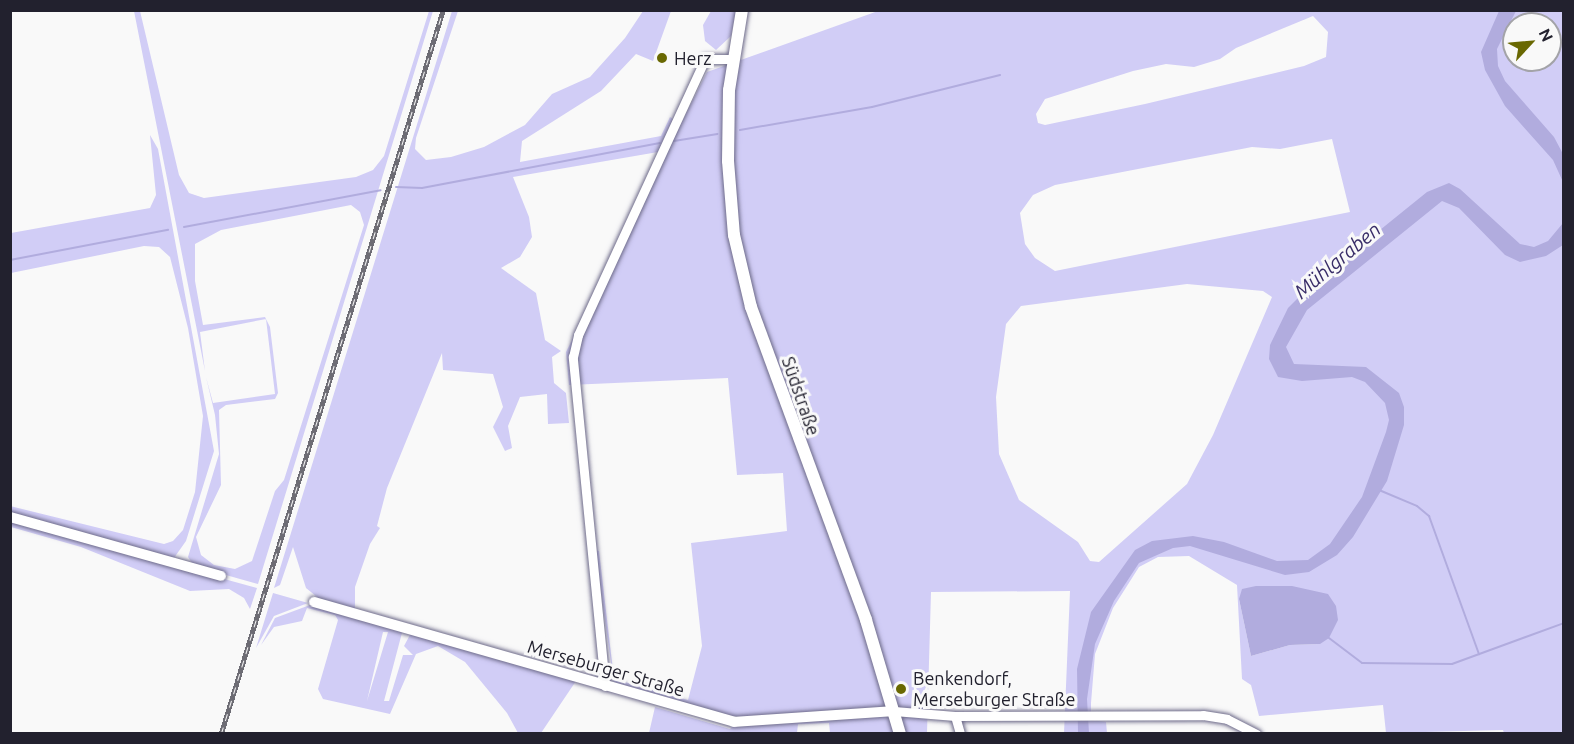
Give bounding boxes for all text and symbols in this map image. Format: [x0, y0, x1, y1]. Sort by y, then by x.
north arrow [1502, 12, 1562, 72]
text: N [1536, 26, 1557, 44]
place label: Herz [674, 47, 712, 69]
marker: Herz [655, 51, 669, 65]
water label: Mühlgraben [1289, 217, 1385, 303]
street label: Südstraße [777, 354, 825, 438]
street label: Merseburger Straße [525, 635, 687, 701]
place label: Benkendorf, Merseburger Straße [913, 668, 1075, 710]
marker: Benkendorf, Merseburger Straße [894, 682, 908, 696]

